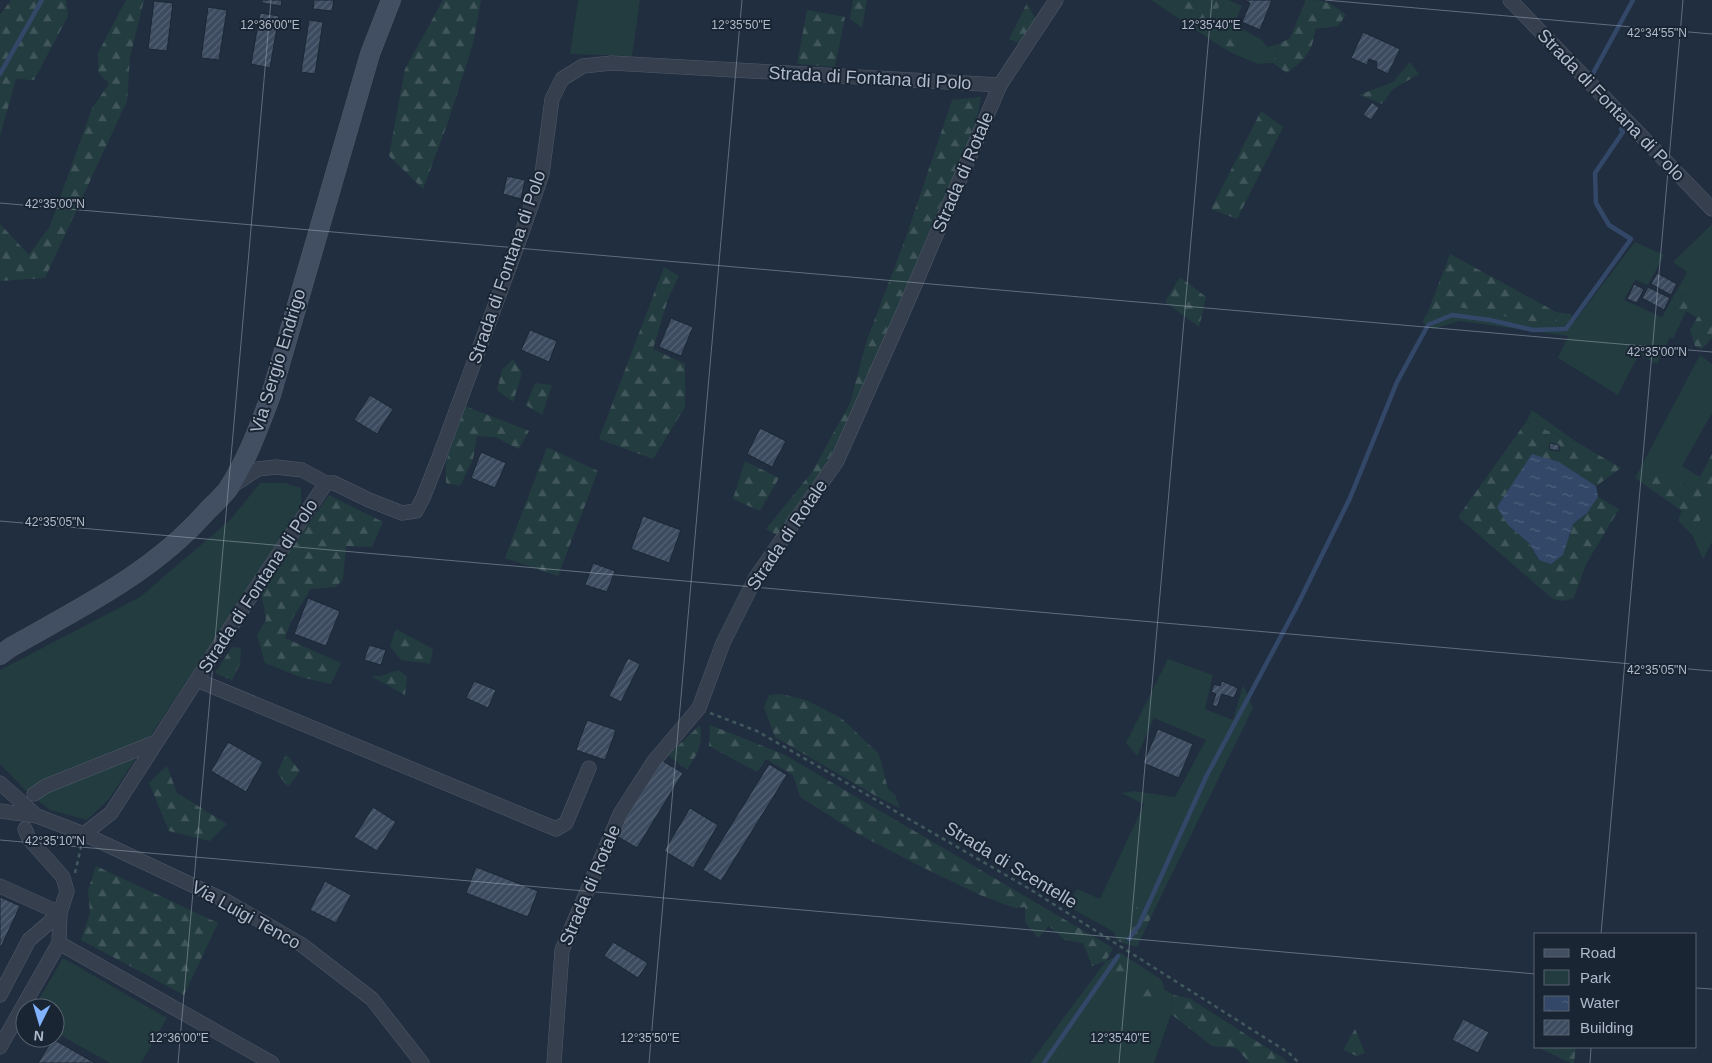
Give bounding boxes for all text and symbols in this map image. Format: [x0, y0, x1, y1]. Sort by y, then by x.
text: 12°36'00"E [240, 18, 300, 32]
text: 12°35'50"E [711, 18, 771, 32]
text: 12°35'40"E [1181, 18, 1241, 32]
street label: Strada di Fontana di Polo [1533, 25, 1689, 185]
text: 42°34'55"N [1627, 26, 1687, 40]
street label: Strada di Fontana di Polo [768, 63, 972, 93]
street label: Strada di Rotale [929, 109, 997, 235]
street label: Strada di Fontana di Polo [464, 168, 550, 366]
text: 42°35'00"N [25, 197, 85, 211]
street label: Via Sergio Endrigo [247, 286, 309, 436]
text: 42°35'00"N [1627, 345, 1687, 359]
street label: Strada di Rotale [743, 476, 831, 594]
street label: Strada di Fontana di Polo [194, 495, 322, 677]
text: 42°35'05"N [25, 515, 85, 529]
text: 42°35'05"N [1627, 663, 1687, 677]
street label: Strada di Scentelle [941, 818, 1081, 912]
street label: Strada di Rotale [556, 822, 624, 948]
text: 42°35'10"N [25, 834, 85, 848]
street label: Via Luigi Tenco [188, 877, 304, 953]
legend [1534, 933, 1697, 1048]
text: Road [1580, 944, 1616, 961]
text: Park [1580, 969, 1611, 986]
text: Water [1580, 994, 1619, 1011]
north arrow [15, 998, 65, 1048]
text: Building [1580, 1019, 1633, 1036]
text: N [33, 1028, 45, 1044]
text: 12°36'00"E [149, 1031, 209, 1045]
text: 12°35'50"E [620, 1031, 680, 1045]
text: 12°35'40"E [1090, 1031, 1150, 1045]

